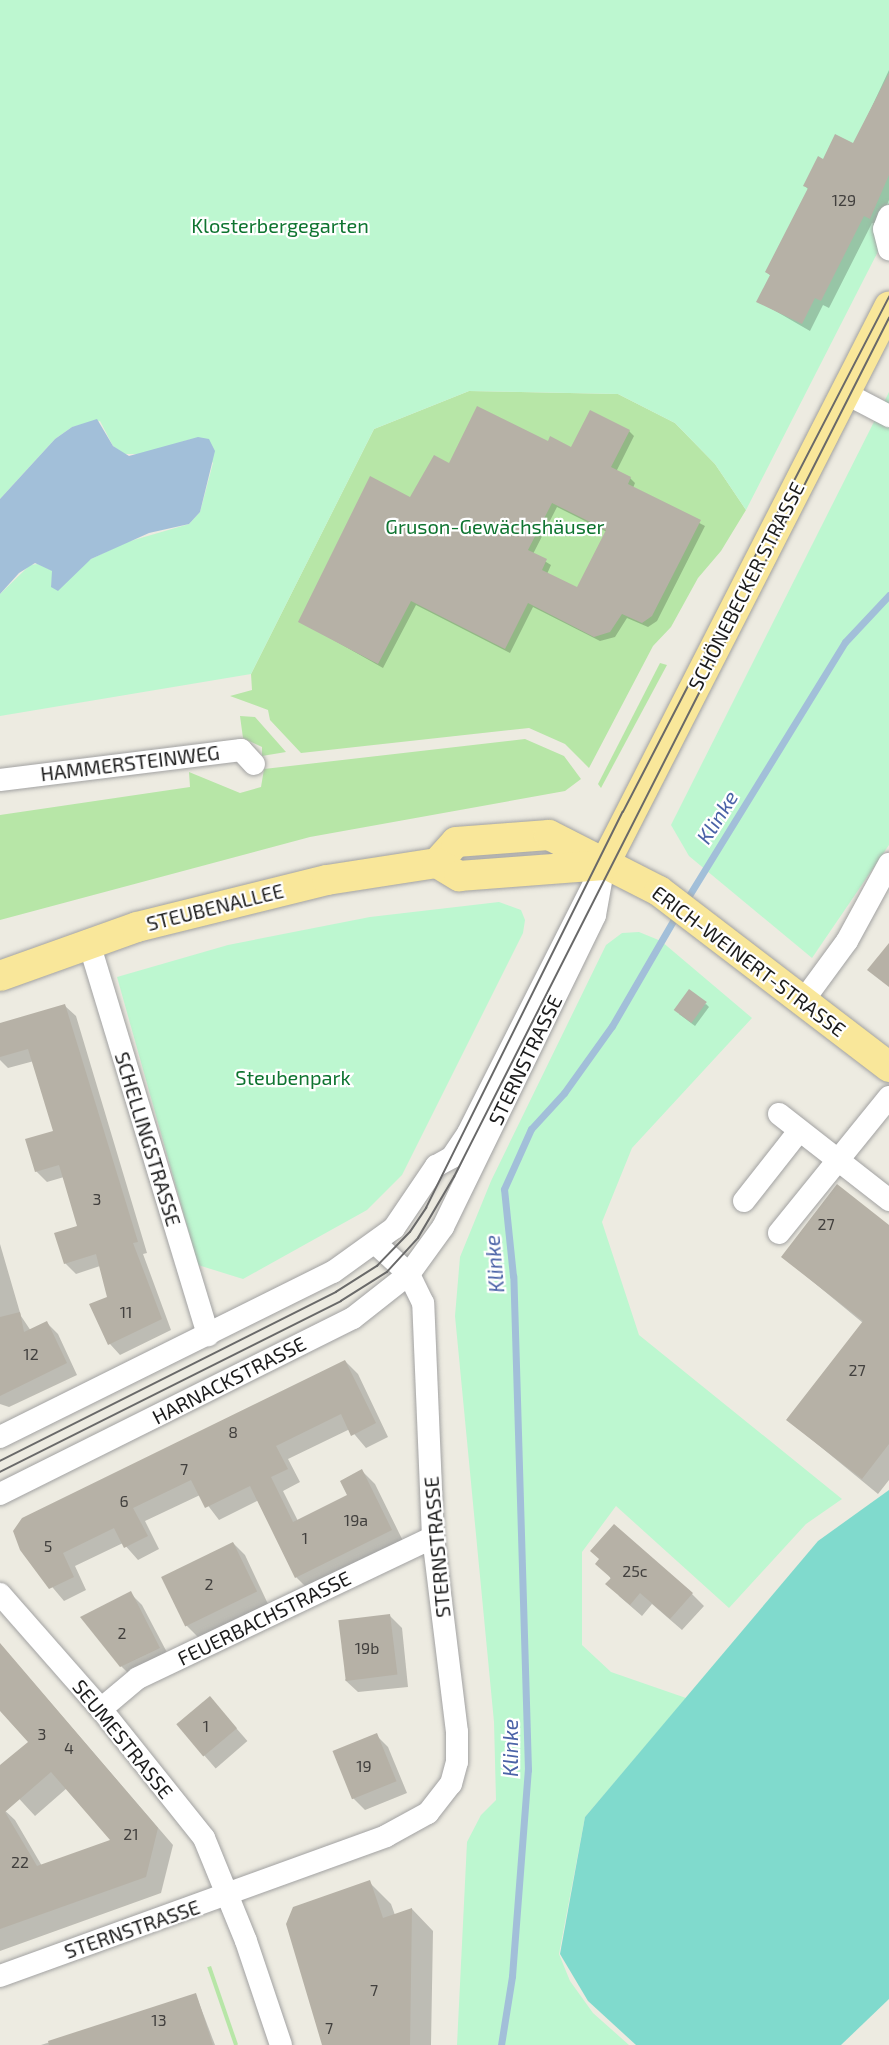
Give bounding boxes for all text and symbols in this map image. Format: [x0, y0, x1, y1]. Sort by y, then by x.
house number: 129 [832, 190, 856, 210]
park label: Klosterbergegarten [191, 213, 369, 237]
street label: SCHÖNEBECKER STRASSE [683, 478, 809, 694]
park label: Gruson-Gewächshäuser [385, 514, 605, 538]
street label: HAMMERSTEINWEG [39, 740, 221, 786]
water label: Klinke [691, 786, 743, 848]
street label: STEUBENALLEE [144, 878, 286, 936]
street label: ERICH-WEINERT-STRASSE [648, 880, 850, 1042]
street label: STERNSTRASSE [483, 991, 567, 1129]
street label: SCHELLINGSTRASSE [110, 1049, 186, 1229]
park label: Steubenpark [235, 1065, 351, 1089]
house number: 3 [93, 1189, 101, 1209]
house number: 27 [817, 1214, 835, 1234]
water label: Klinke [479, 1234, 509, 1294]
house number: 11 [120, 1302, 132, 1322]
street label: HARNACKSTRASSE [148, 1331, 310, 1429]
house number: 12 [23, 1344, 39, 1364]
house number: 27 [848, 1360, 866, 1380]
house number: 8 [228, 1422, 238, 1442]
house number: 7 [180, 1459, 188, 1479]
street label: STERNSTRASSE [419, 1475, 455, 1619]
house number: 6 [119, 1491, 129, 1511]
house number: 19a [344, 1510, 368, 1530]
house number: 1 [302, 1528, 308, 1548]
house number: 5 [44, 1536, 52, 1556]
house number: 25c [622, 1561, 648, 1581]
street label: FEUERBACHSTRASSE [174, 1566, 354, 1670]
house number: 2 [205, 1574, 213, 1594]
house number: 2 [118, 1623, 126, 1643]
house number: 19b [355, 1638, 379, 1658]
street label: SEUMESTRASSE [68, 1675, 178, 1803]
house number: 1 [203, 1716, 209, 1736]
water label: Klinke [497, 1719, 523, 1777]
house number: 3 [38, 1724, 46, 1744]
house number: 4 [64, 1738, 74, 1758]
house number: 19 [356, 1756, 372, 1776]
house number: 21 [123, 1824, 139, 1844]
house number: 22 [11, 1852, 29, 1872]
street label: STERNSTRASSE [61, 1895, 203, 1963]
house number: 7 [370, 1980, 378, 2000]
house number: 13 [151, 2010, 167, 2030]
house number: 7 [325, 2018, 333, 2038]

